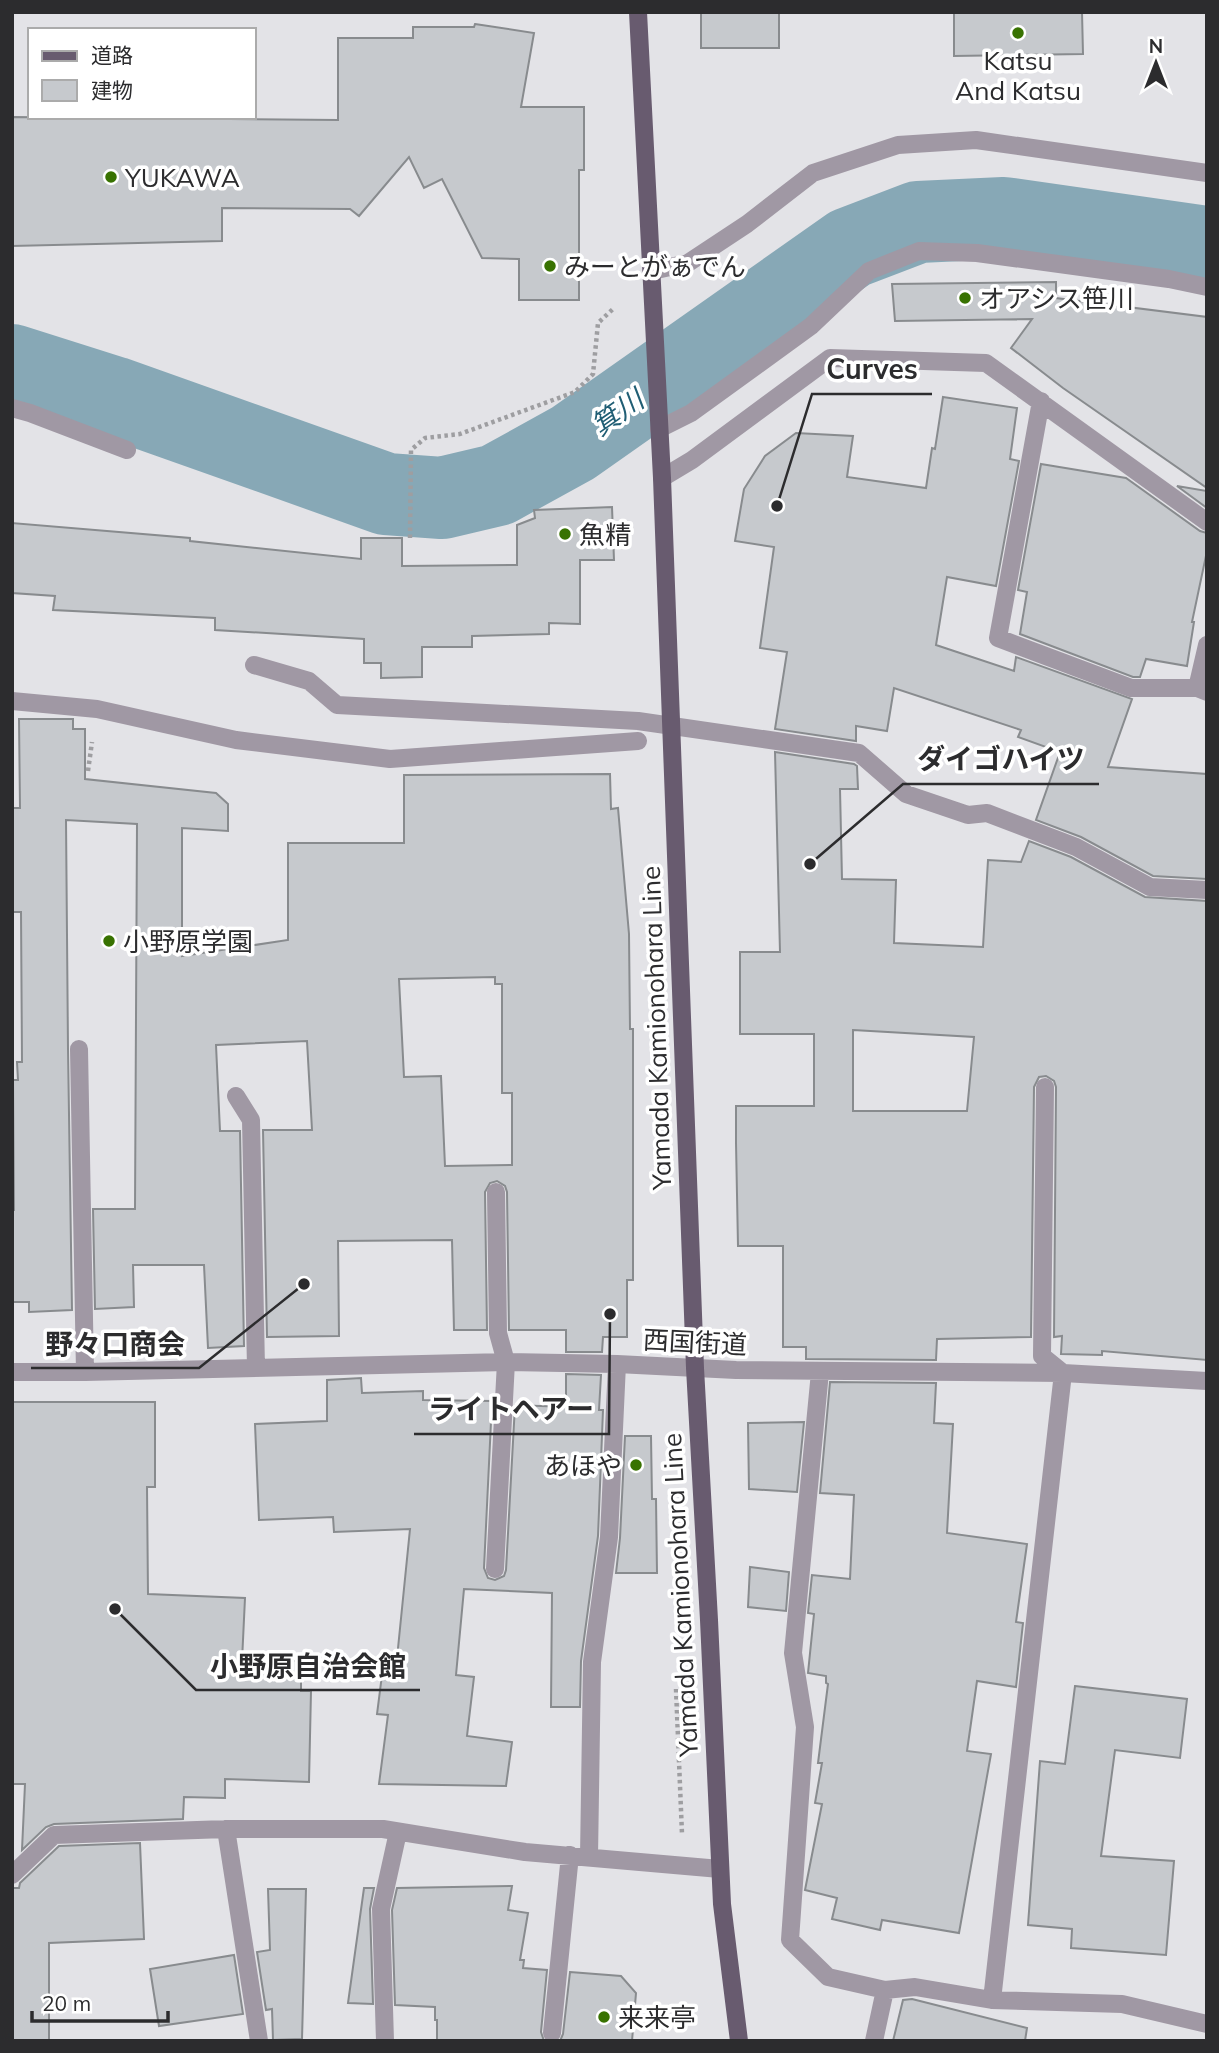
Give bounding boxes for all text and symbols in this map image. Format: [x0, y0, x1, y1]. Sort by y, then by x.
marker: Katsu And Katsu [1010, 25, 1026, 41]
legend [28, 28, 256, 119]
north arrow [1121, 28, 1191, 98]
text: N [1149, 34, 1163, 58]
text: 道路 [91, 42, 133, 68]
place label: Katsu And Katsu [955, 44, 1081, 107]
text: 建物 [91, 77, 133, 103]
place label: YUKAWA [124, 161, 240, 194]
marker: YUKAWA [103, 169, 119, 185]
place label: みーとがぁでん [564, 250, 746, 283]
marker: みーとがぁでん [542, 258, 558, 274]
place label: オアシス笹川 [979, 282, 1134, 315]
marker: オアシス笹川 [957, 290, 973, 306]
callout: Curves [812, 345, 932, 394]
text: Curves [826, 351, 918, 386]
water label: 箕川 [584, 380, 652, 442]
place label: 魚精 [579, 518, 631, 551]
marker: 魚精 [557, 526, 573, 542]
callout: ダイゴハイツ [903, 735, 1099, 784]
text: ダイゴハイツ [917, 741, 1085, 776]
street label: Yamada Kamionohara Line [634, 865, 678, 1192]
place label: 小野原学園 [123, 925, 253, 958]
marker: 小野原学園 [101, 933, 117, 949]
callout: 野々口商会 [31, 1319, 199, 1368]
street label: 西国街道 [642, 1323, 748, 1361]
text: 野々口商会 [45, 1326, 185, 1361]
callout: ライトヘアー [414, 1385, 609, 1434]
text: ライトヘアー [428, 1391, 594, 1426]
street label: Yamada Kamionohara Line [655, 1432, 705, 1759]
place label: あほや [544, 1449, 622, 1482]
marker: あほや [628, 1457, 644, 1473]
callout: 小野原自治会館 [196, 1641, 420, 1690]
text: 小野原自治会館 [210, 1648, 406, 1683]
scale bar [32, 1980, 168, 2024]
text: 20 m [42, 1990, 91, 2016]
place label: 来来亭 [618, 2001, 696, 2034]
marker: 来来亭 [596, 2009, 612, 2025]

